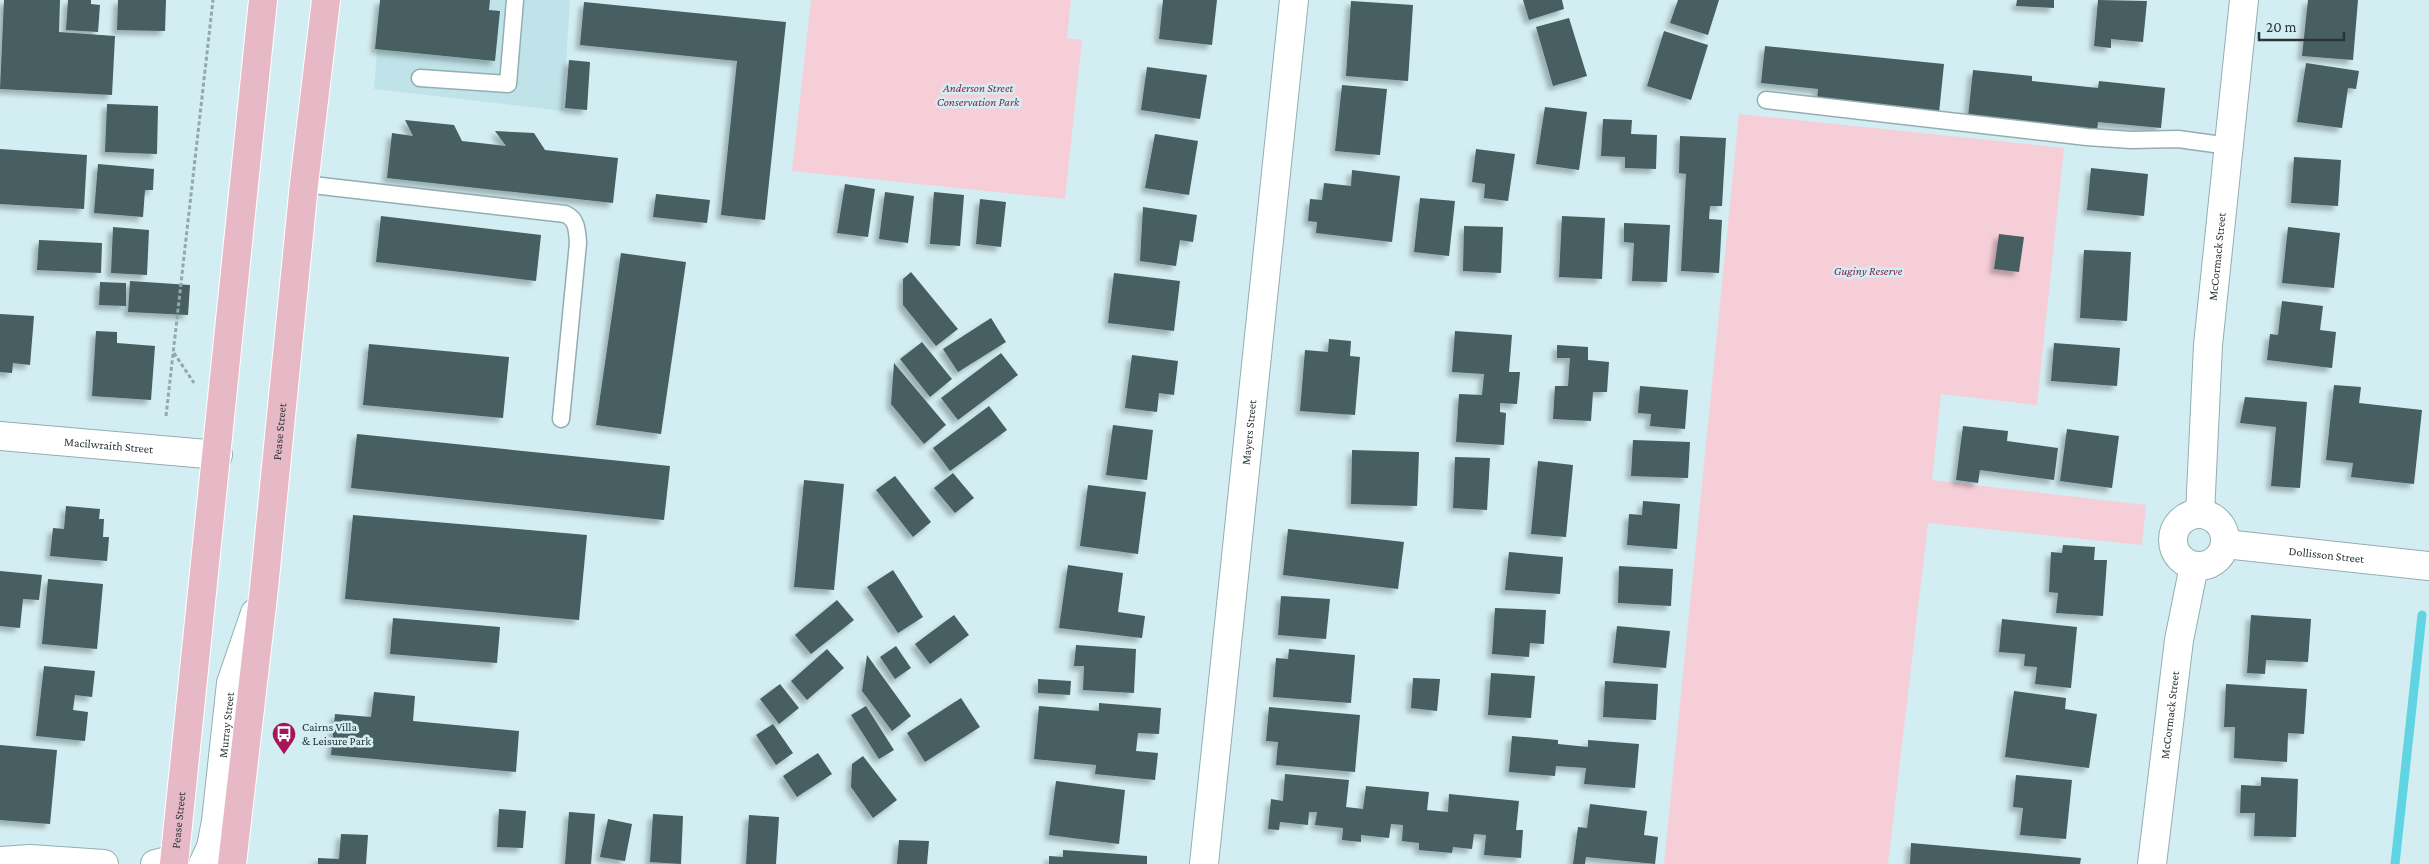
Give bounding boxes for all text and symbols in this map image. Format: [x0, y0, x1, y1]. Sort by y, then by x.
scale bar [2259, 10, 2344, 42]
text: 20 m [2266, 19, 2297, 35]
park label: Anderson Street Conservation Park [937, 81, 1020, 109]
street label: McCormack Street [2206, 211, 2229, 301]
park label: Guginy Reserve [1834, 264, 1903, 278]
street label: Mayers Street [1239, 398, 1259, 466]
street label: Pease Street [270, 402, 289, 461]
street label: Macilwraith Street [64, 435, 155, 456]
street label: Dollisson Street [2288, 544, 2366, 566]
street label: McCormack Street [2158, 669, 2182, 760]
street label: Murray Street [216, 690, 237, 758]
place label: Cairns Villa & Leisure Park [302, 720, 371, 748]
bus stop icon: Cairns Villa & Leisure Park [271, 721, 297, 755]
street label: Pease Street [169, 790, 188, 849]

